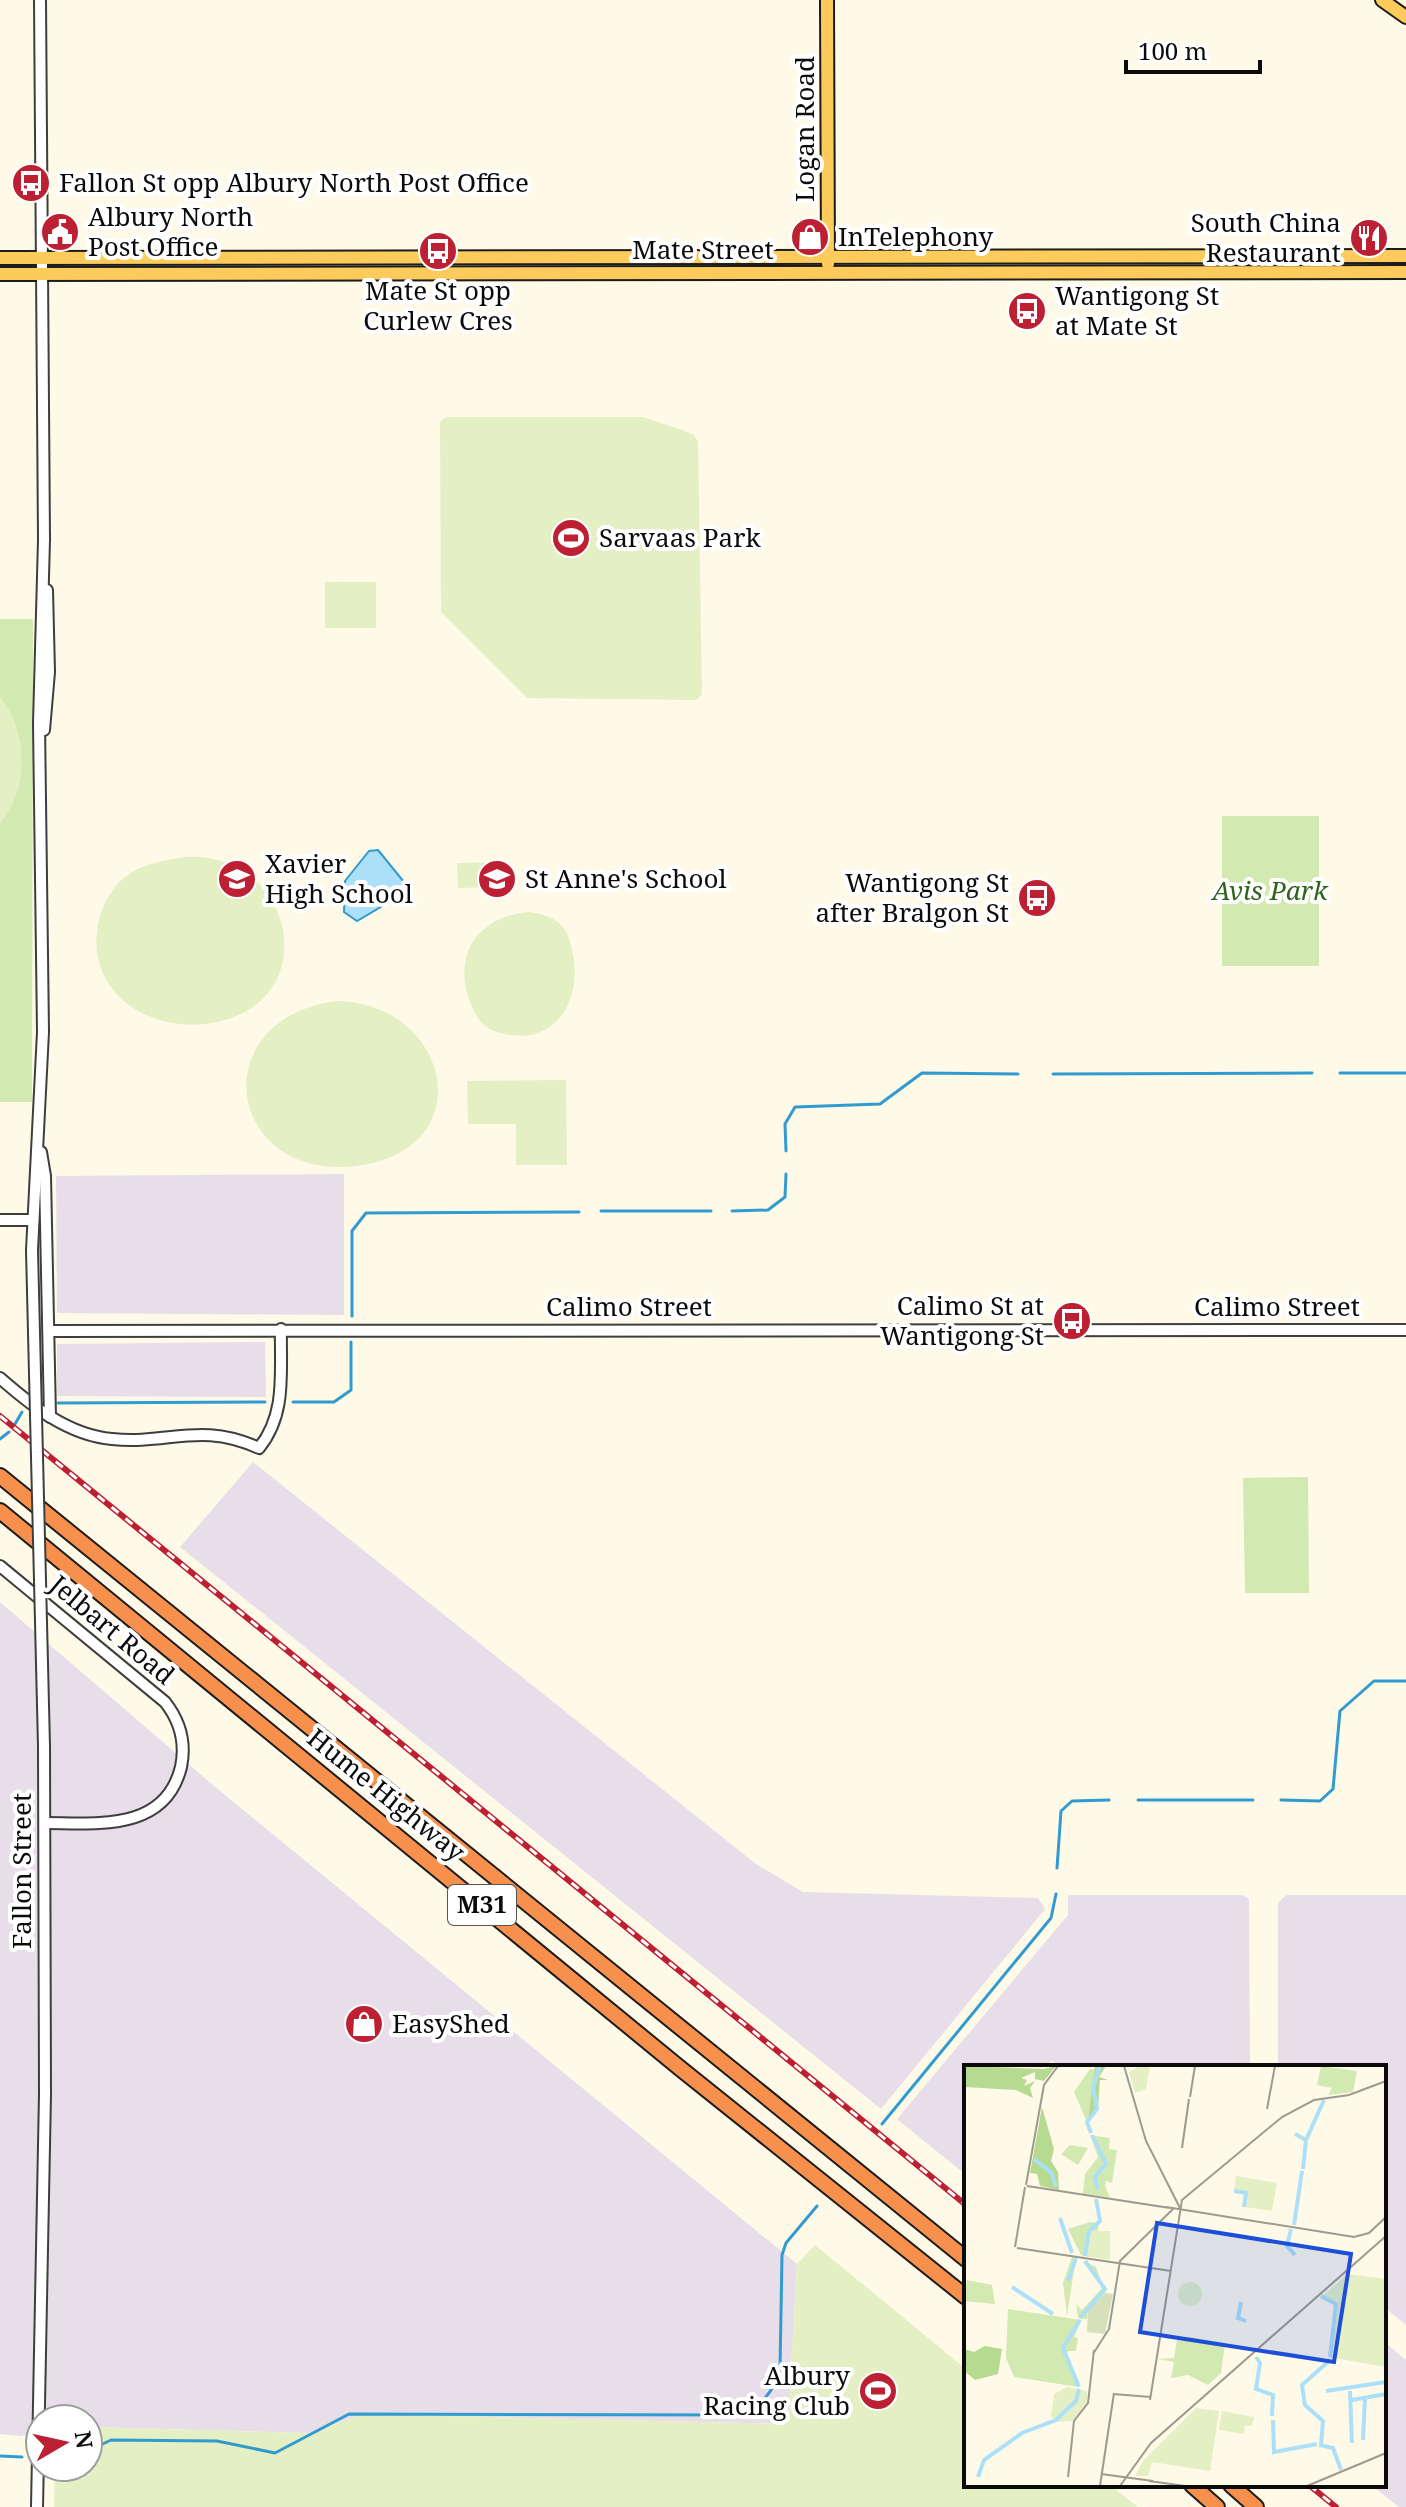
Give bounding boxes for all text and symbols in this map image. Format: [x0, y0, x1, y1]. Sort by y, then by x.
scale bar [1126, 24, 1260, 74]
text: 100 m [1138, 34, 1207, 67]
street label: Logan Road [786, 56, 822, 202]
bus stop icon: Fallon St opp Albury North Post Office [10, 162, 52, 204]
place label: Fallon St opp Albury North Post Office [59, 164, 529, 200]
place label: Albury North Post Office [88, 198, 253, 264]
place label: South China Restaurant [1191, 204, 1341, 270]
public building icon: Albury North Post Office [39, 211, 81, 253]
shop icon: InTelephony [789, 216, 831, 258]
restaurant icon: South China Restaurant [1348, 217, 1390, 259]
place label: InTelephony [838, 218, 994, 254]
bus stop icon: Mate St opp Curlew Cres [417, 230, 459, 272]
street label: Mate Street [632, 231, 774, 267]
place label: Mate St opp Curlew Cres [363, 272, 513, 338]
place label: Wantigong St at Mate St [1055, 277, 1219, 343]
bus stop icon: Wantigong St at Mate St [1006, 290, 1048, 332]
sports icon: Sarvaas Park [550, 517, 592, 559]
place label: Sarvaas Park [599, 519, 761, 555]
place label: Xavier High School [265, 845, 413, 911]
school or university icon: Xavier High School [216, 858, 258, 900]
school or university icon: St Anne's School [476, 858, 518, 900]
place label: St Anne's School [525, 860, 727, 896]
place label: Wantigong St after Bralgon St [815, 864, 1009, 930]
park label: Avis Park [1210, 872, 1329, 908]
bus stop icon: Wantigong St after Bralgon St [1016, 877, 1058, 919]
place label: Calimo St at Wantigong St [880, 1287, 1044, 1353]
street label: Calimo Street [546, 1288, 712, 1324]
street label: Calimo Street [1194, 1288, 1360, 1324]
bus stop icon: Calimo St at Wantigong St [1051, 1300, 1093, 1342]
street label: Jelbart Road [42, 1566, 183, 1692]
street label: Hume Highway [300, 1719, 473, 1869]
street label: Fallon Street [3, 1793, 39, 1949]
road number: M31 [448, 1885, 516, 1925]
shop icon: EasyShed [343, 2003, 385, 2045]
place label: EasyShed [392, 2005, 510, 2041]
inset map [964, 2065, 1386, 2487]
place label: Albury Racing Club [703, 2357, 850, 2423]
sports icon: Albury Racing Club [857, 2370, 899, 2412]
north arrow [24, 2403, 104, 2483]
text: N [69, 2429, 101, 2451]

